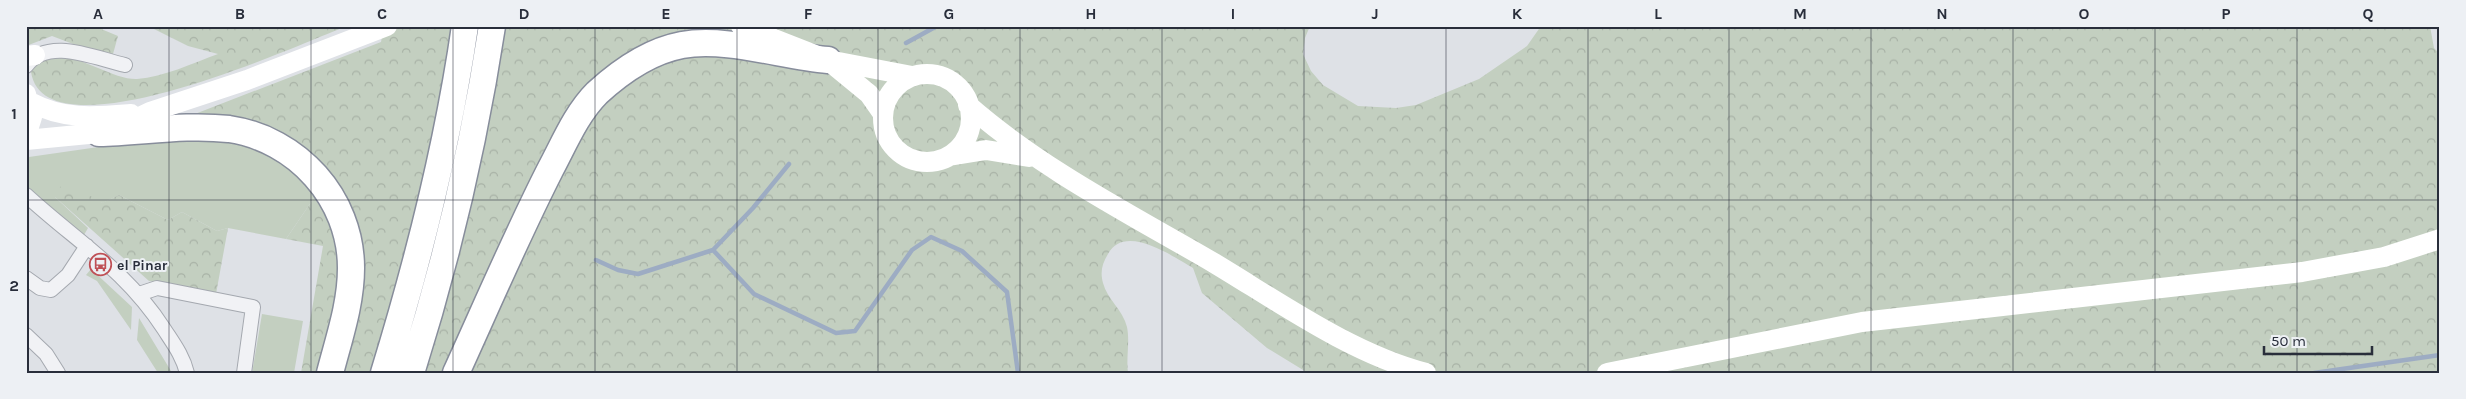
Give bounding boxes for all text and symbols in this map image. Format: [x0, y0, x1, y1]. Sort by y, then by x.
text: A [93, 4, 103, 23]
text: B [235, 4, 245, 23]
text: C [377, 4, 387, 23]
text: D [519, 4, 530, 23]
text: E [661, 4, 671, 23]
text: F [804, 4, 813, 23]
text: G [944, 4, 954, 23]
text: H [1085, 4, 1097, 23]
text: I [1231, 4, 1235, 23]
text: J [1371, 4, 1379, 23]
text: K [1512, 4, 1523, 23]
text: L [1654, 4, 1662, 23]
text: M [1793, 4, 1807, 23]
text: N [1936, 4, 1948, 23]
text: O [2079, 4, 2090, 23]
text: P [2221, 4, 2231, 23]
text: Q [2363, 4, 2374, 23]
text: 1 [11, 104, 17, 123]
bus stop icon: el Pinar [89, 253, 113, 277]
place label: el Pinar [117, 257, 168, 274]
text: 2 [9, 276, 19, 295]
scale bar [2264, 324, 2371, 356]
text: 50 m [2271, 332, 2306, 350]

